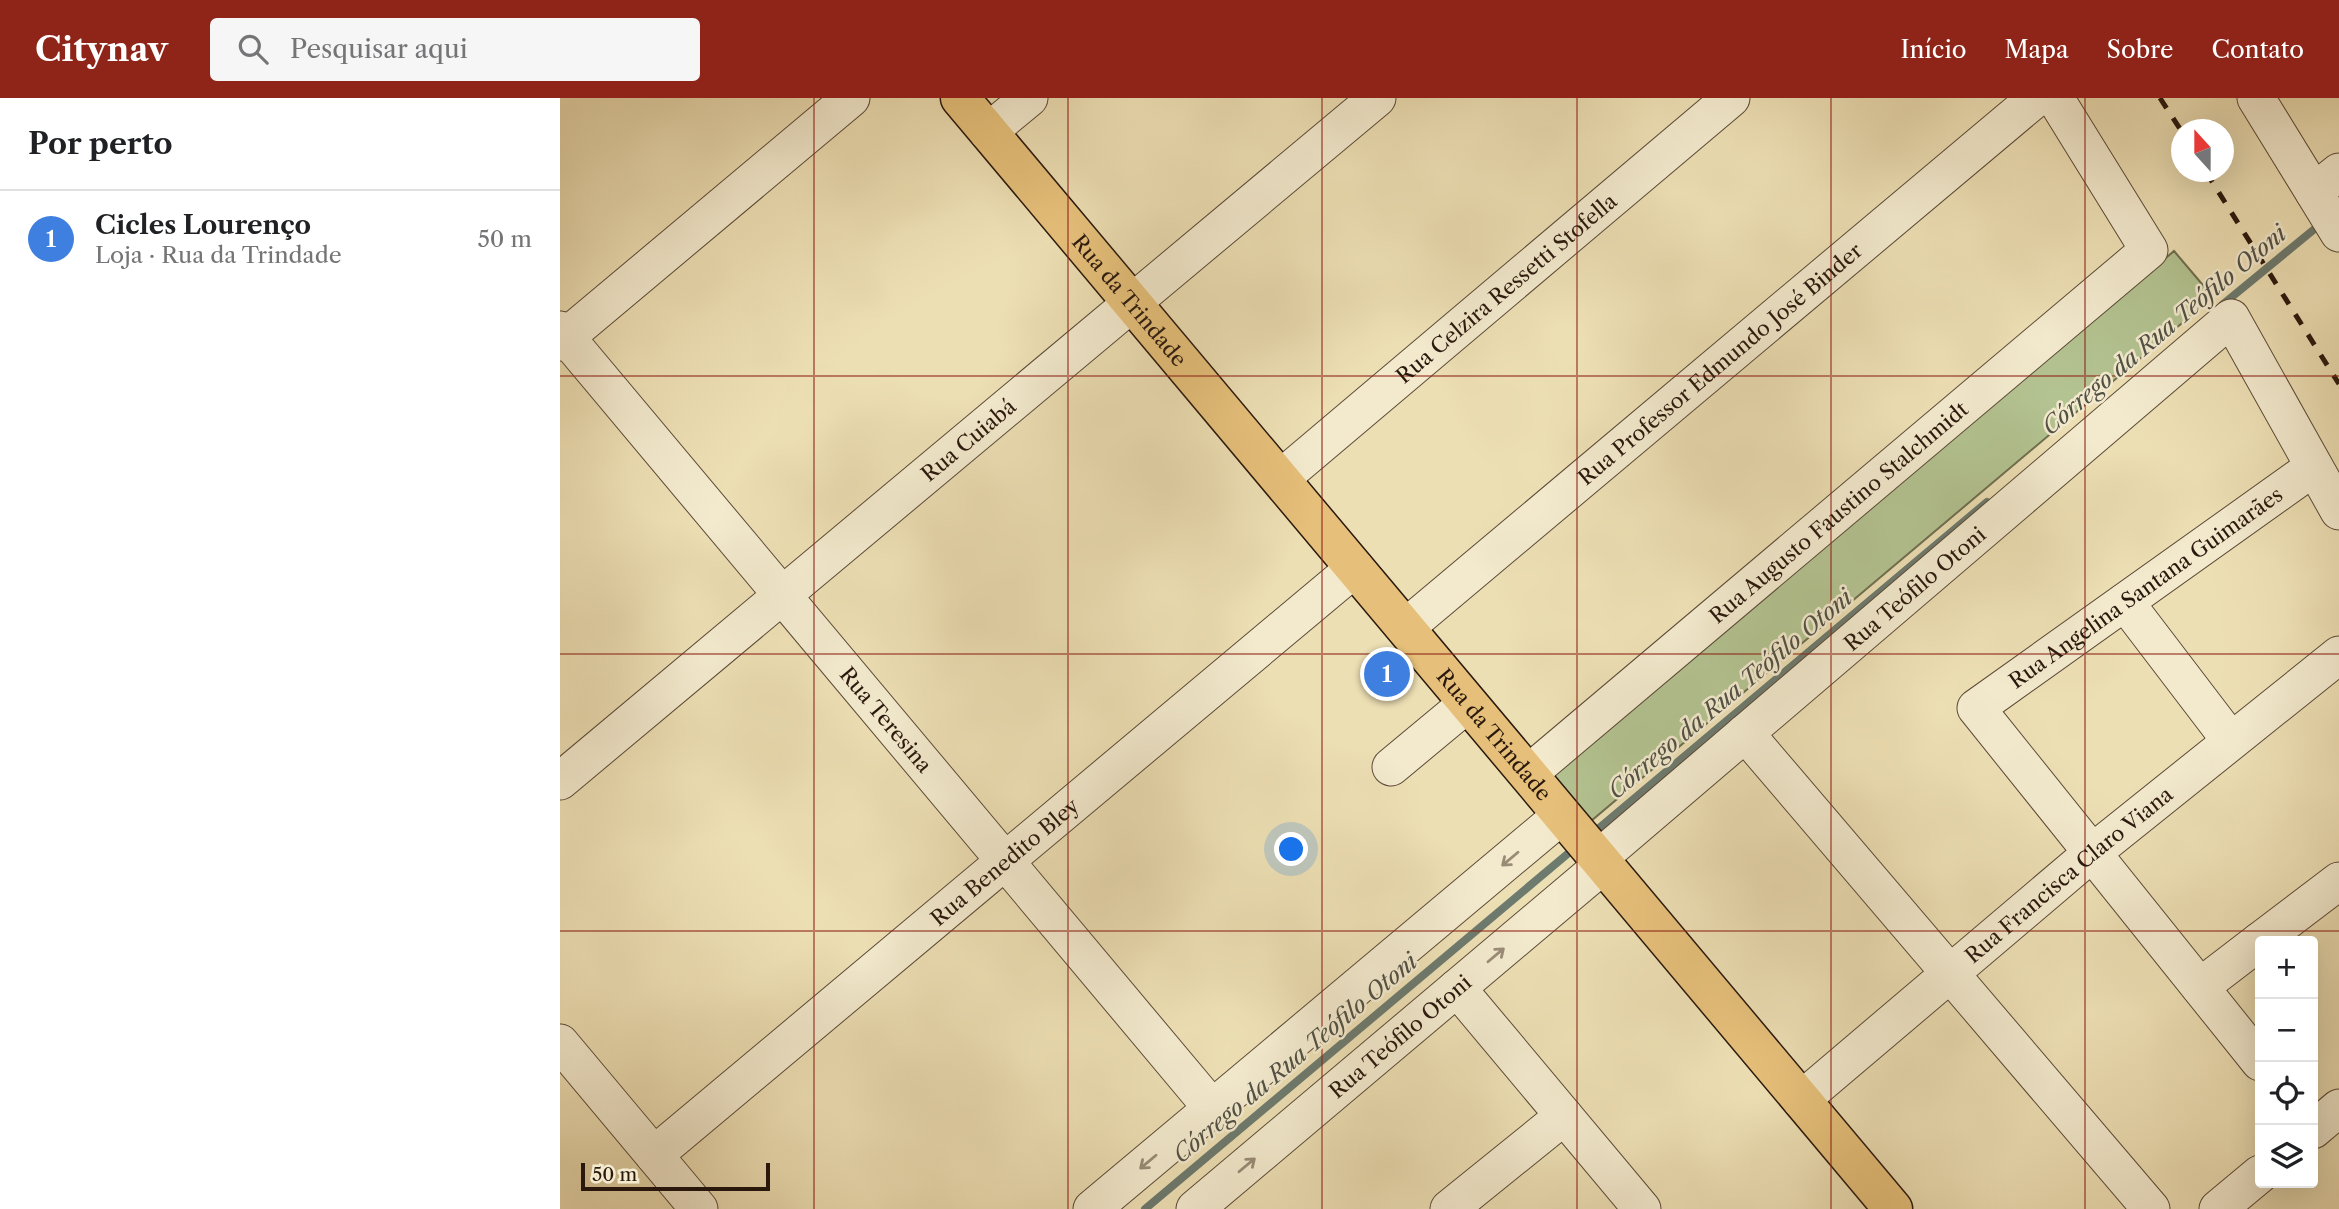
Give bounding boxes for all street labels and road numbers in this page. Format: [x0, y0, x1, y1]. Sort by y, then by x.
street label: Rua Celzira Ressetti Stofella [1391, 187, 1622, 388]
street label: Rua da Trindade [1067, 229, 1192, 371]
street label: Rua Professor Edmundo José Binder [1573, 237, 1867, 490]
street label: Rua Cuiabá [916, 393, 1021, 486]
street label: Rua Augusto Faustino Stalchmidt [1704, 396, 1973, 628]
street label: Rua Angelina Santana Guimarães [2004, 481, 2287, 693]
street label: Rua Teófilo Otoni [1839, 521, 1990, 656]
street label: Rua Teresina [835, 662, 938, 778]
street label: Rua da Trindade [1432, 663, 1557, 805]
street label: Rua Francisca Claro Viana [1960, 781, 2178, 968]
street label: Rua Benedito Bley [925, 792, 1084, 931]
street label: Rua Teófilo Otoni [1324, 969, 1476, 1103]

